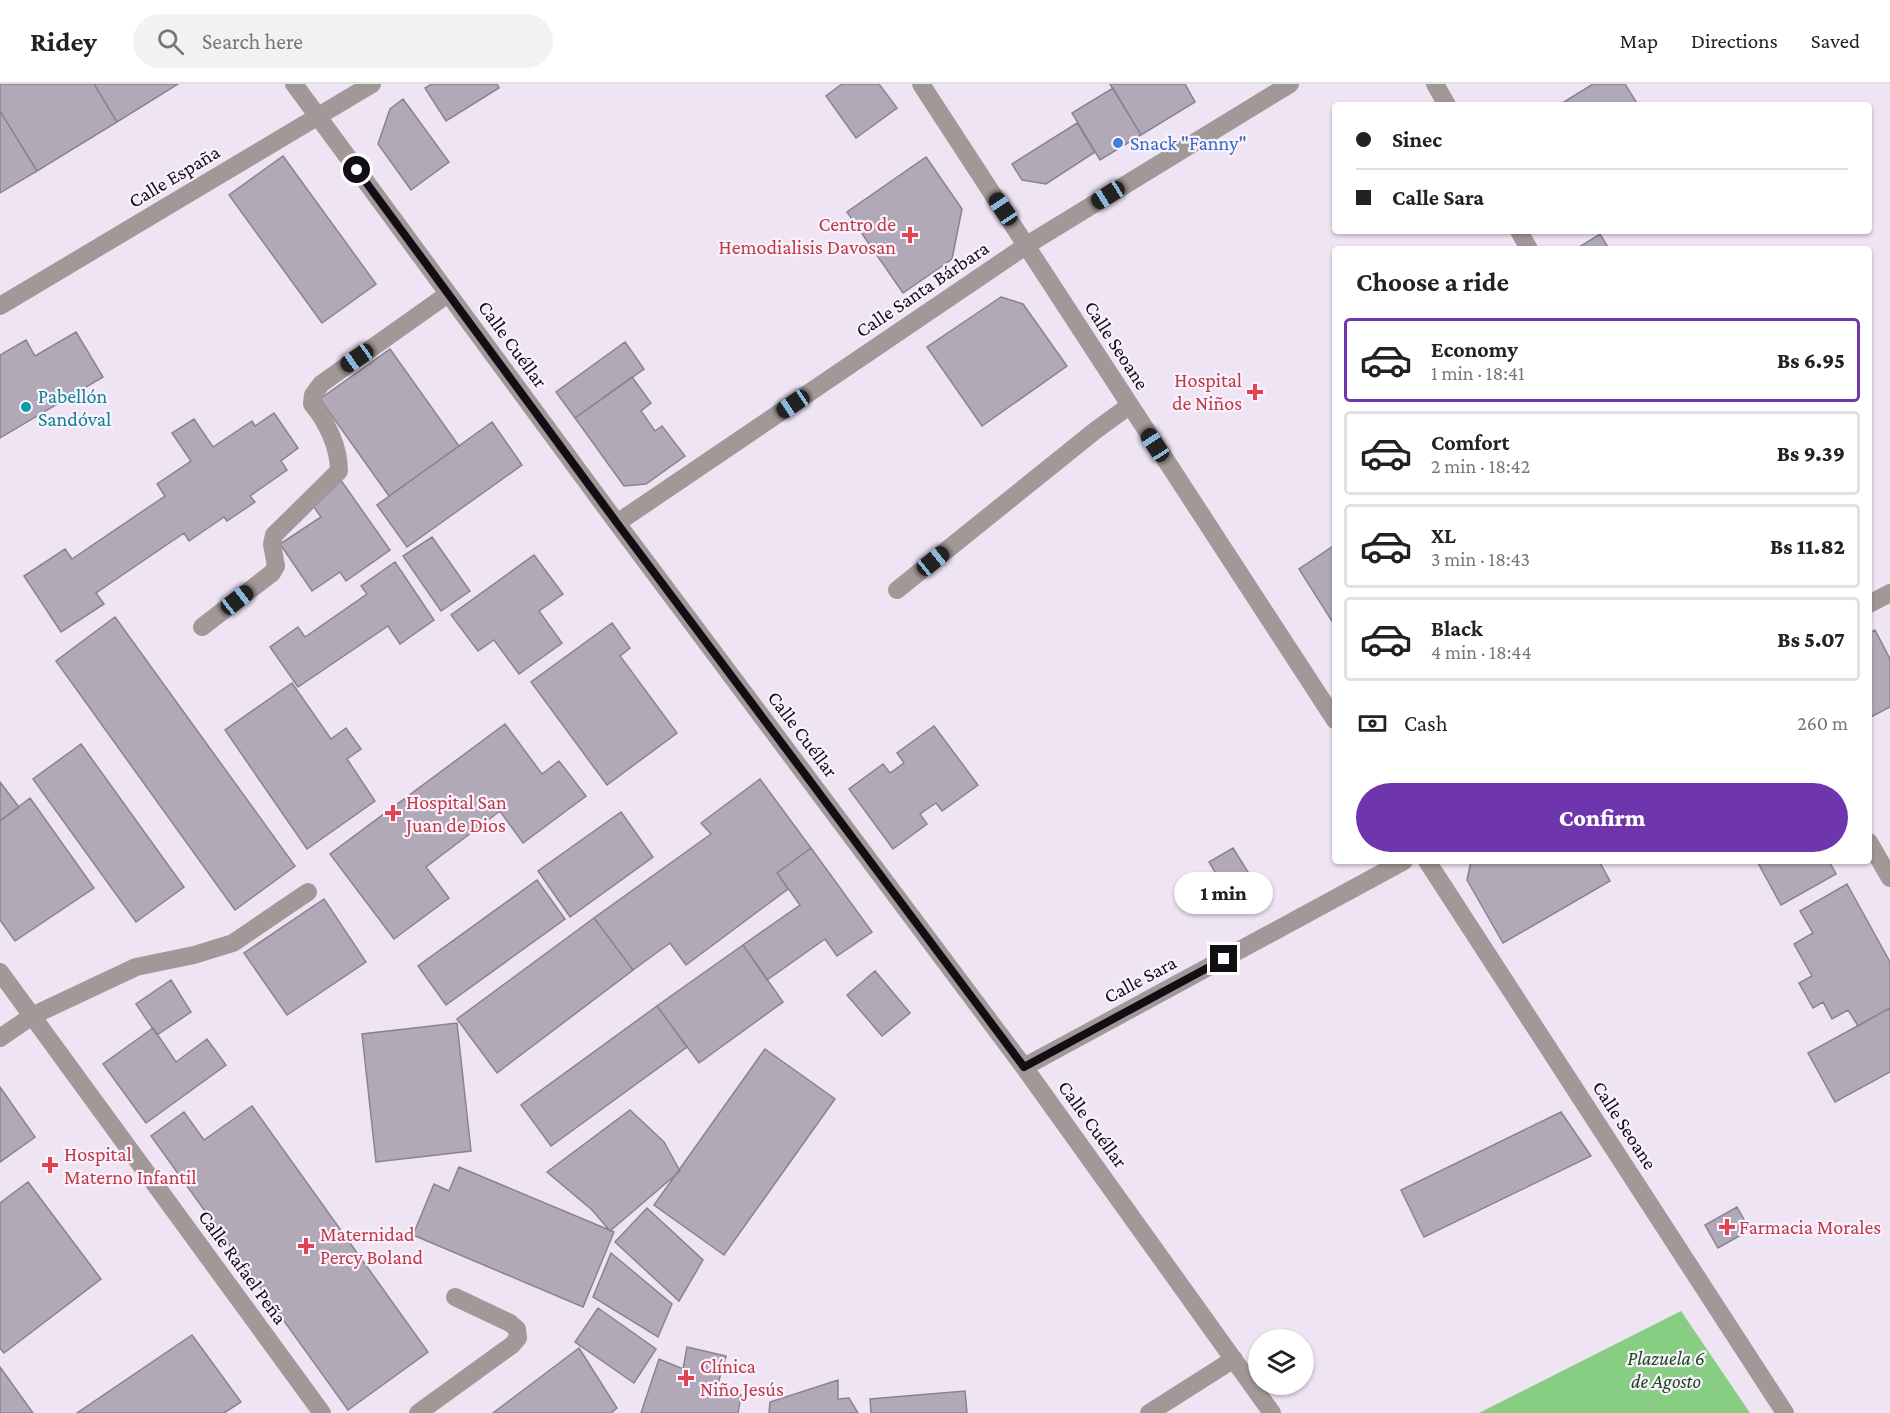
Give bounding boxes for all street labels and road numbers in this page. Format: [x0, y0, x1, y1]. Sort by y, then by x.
street label: Calle España [124, 140, 224, 213]
street label: Calle Santa Bárbara [851, 236, 993, 342]
street label: Calle Cuéllar [474, 296, 552, 392]
street label: Calle Seoane [1080, 297, 1154, 393]
street label: Calle Cuéllar [764, 687, 842, 781]
street label: Calle Sara [1100, 951, 1180, 1007]
street label: Calle Cuéllar [1054, 1076, 1132, 1172]
street label: Calle Seoane [1588, 1077, 1662, 1173]
street label: Calle Rafael Peña [194, 1206, 292, 1328]

